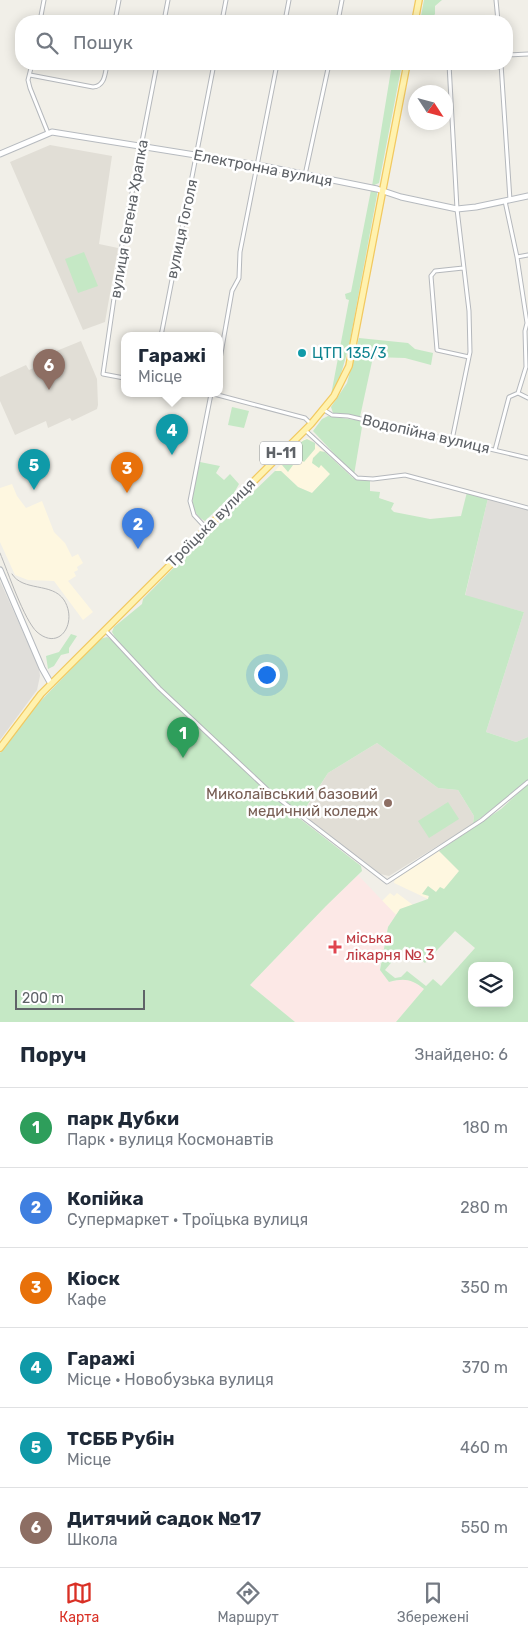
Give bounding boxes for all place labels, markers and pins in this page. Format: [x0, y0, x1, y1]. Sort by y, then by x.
place label: ЦТП 135/3 [312, 344, 387, 362]
marker: ЦТП 135/3 [296, 347, 308, 359]
pin: 6 [33, 349, 65, 390]
pin: 4 [156, 414, 188, 455]
pin: 5 [18, 449, 50, 490]
pin: 3 [111, 452, 143, 493]
pin: 2 [122, 508, 154, 549]
pin: 1 [167, 717, 199, 758]
place label: Миколаївський базовий медичний коледж [206, 785, 378, 820]
marker: Миколаївський базовий медичний коледж [382, 797, 394, 809]
place label: міська лікарня № 3 [346, 929, 435, 964]
marker: міська лікарня № 3 [328, 940, 342, 954]

